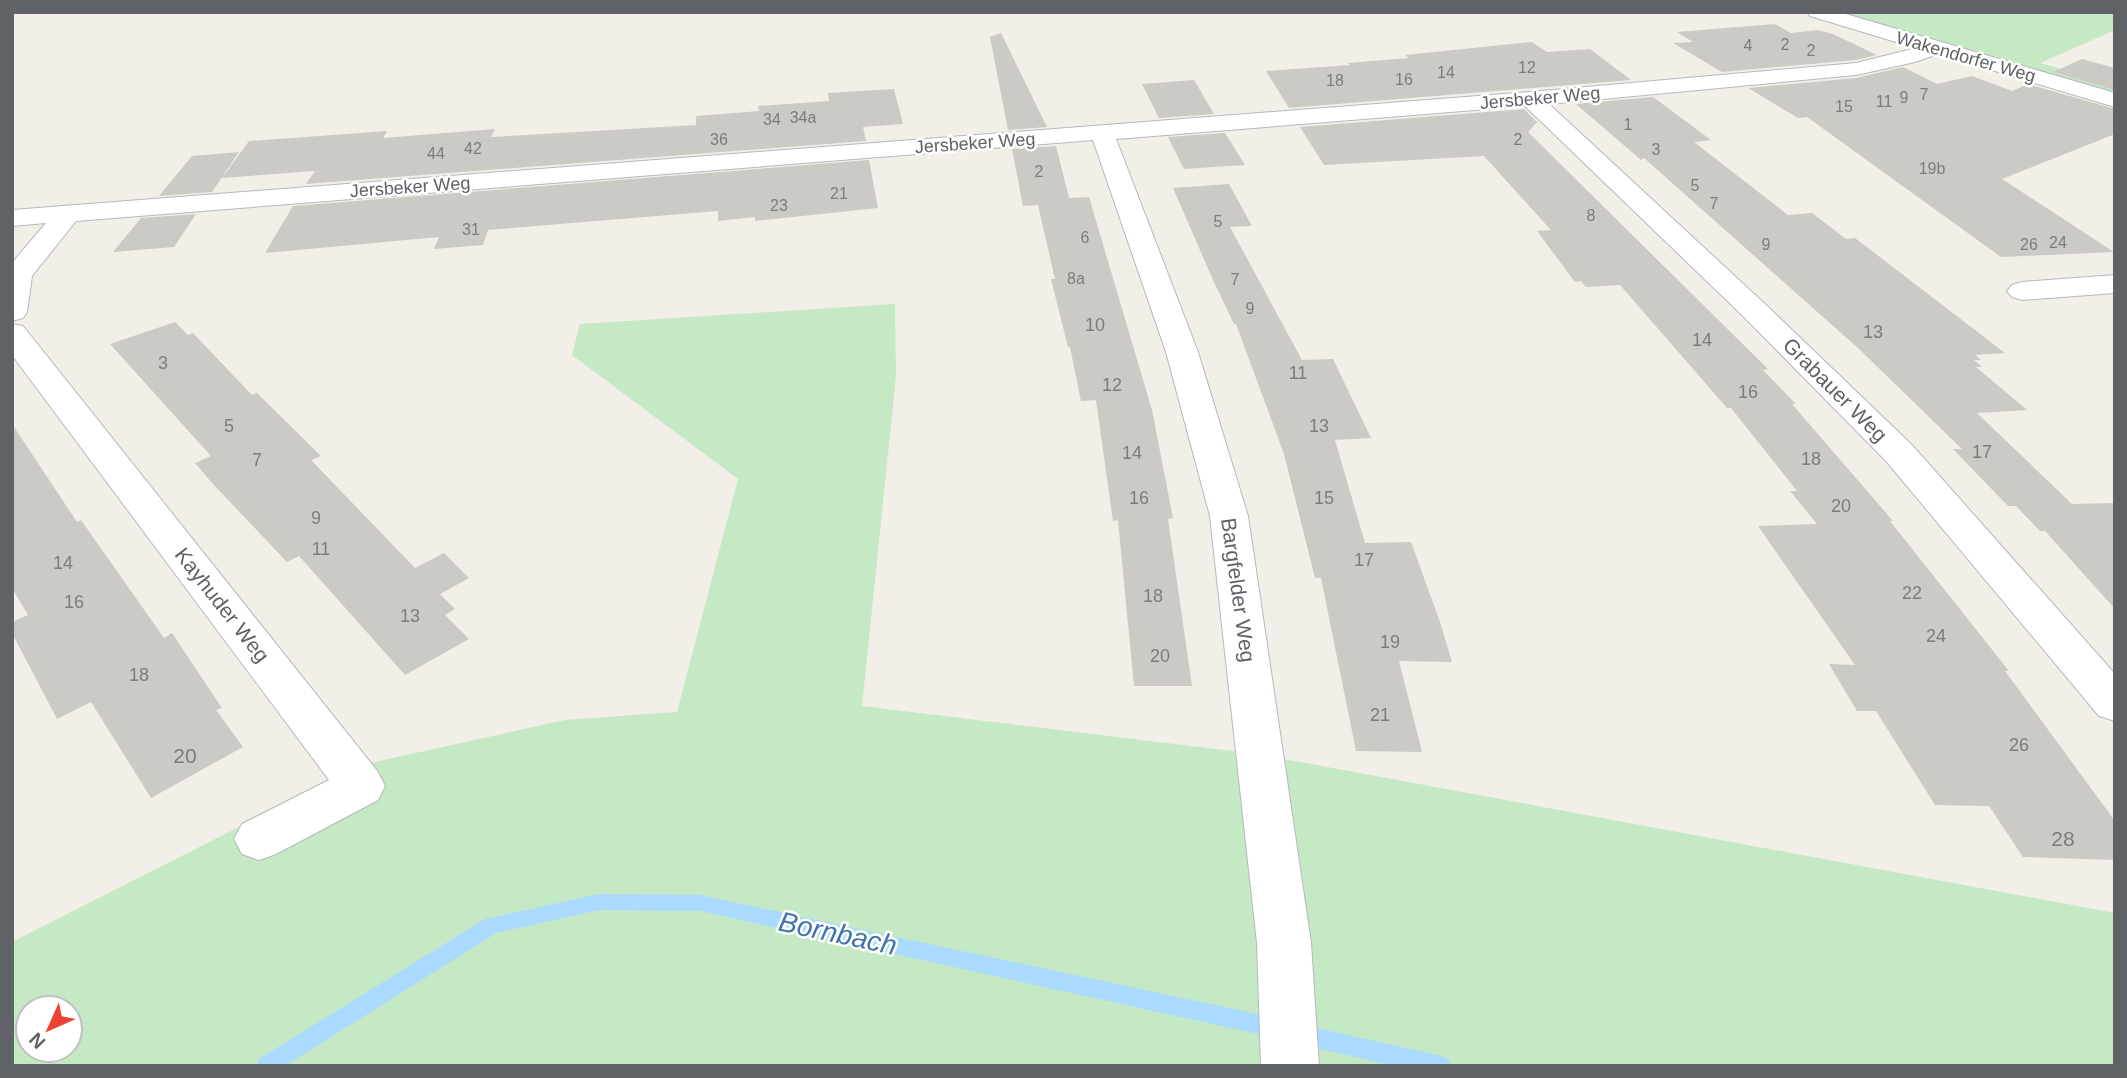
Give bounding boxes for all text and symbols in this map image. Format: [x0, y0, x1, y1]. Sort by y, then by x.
street label: Wakendorfer Weg [1894, 28, 2038, 86]
house number: 2 [1781, 36, 1790, 53]
house number: 4 [1744, 37, 1753, 54]
house number: 2 [1807, 42, 1816, 59]
house number: 12 [1518, 59, 1536, 76]
house number: 14 [1437, 64, 1455, 81]
house number: 16 [1395, 71, 1413, 88]
house number: 18 [1326, 72, 1344, 89]
street label: Jersbeker Weg [1479, 83, 1601, 113]
house number: 7 [1920, 86, 1929, 103]
house number: 9 [1900, 89, 1909, 106]
house number: 11 [1876, 93, 1892, 110]
house number: 15 [1835, 98, 1853, 115]
house number: 34a [790, 109, 816, 126]
house number: 34 [763, 111, 781, 128]
house number: 1 [1624, 116, 1633, 133]
street label: Jersbeker Weg [914, 129, 1036, 157]
house number: 36 [710, 131, 728, 148]
house number: 2 [1514, 131, 1523, 148]
house number: 42 [464, 140, 482, 157]
house number: 3 [1652, 141, 1661, 158]
house number: 44 [427, 145, 445, 162]
house number: 19b [1919, 160, 1945, 177]
house number: 2 [1035, 163, 1044, 180]
street label: Jersbeker Weg [349, 173, 471, 201]
house number: 5 [1691, 177, 1700, 194]
house number: 21 [830, 185, 848, 202]
house number: 7 [1710, 195, 1719, 212]
house number: 23 [770, 197, 788, 214]
house number: 8 [1587, 207, 1596, 224]
house number: 5 [1214, 213, 1223, 230]
house number: 31 [462, 221, 480, 238]
house number: 6 [1081, 229, 1090, 246]
house number: 24 [2049, 234, 2067, 251]
house number: 9 [1762, 236, 1771, 253]
house number: 26 [2020, 236, 2038, 253]
house number: 8a [1067, 270, 1085, 287]
house number: 7 [1231, 271, 1240, 288]
house number: 9 [1246, 300, 1255, 317]
house number: 10 [1085, 315, 1105, 335]
house number: 13 [1863, 322, 1883, 342]
house number: 14 [1692, 330, 1712, 350]
street label: Grabauer Weg [1779, 333, 1892, 446]
house number: 3 [158, 353, 168, 373]
house number: 11 [1289, 363, 1307, 383]
house number: 12 [1102, 375, 1122, 395]
house number: 16 [1738, 382, 1758, 402]
house number: 5 [224, 416, 234, 436]
house number: 13 [1309, 416, 1329, 436]
house number: 17 [1972, 442, 1992, 462]
house number: 14 [1122, 443, 1142, 463]
house number: 18 [1801, 449, 1821, 469]
house number: 7 [252, 450, 262, 470]
house number: 16 [1129, 488, 1149, 508]
house number: 15 [1314, 488, 1334, 508]
house number: 20 [1831, 496, 1851, 516]
house number: 9 [311, 508, 321, 528]
street label: Bargfelder Weg [1217, 516, 1260, 664]
house number: 11 [312, 539, 330, 559]
street label: Kayhuder Weg [171, 543, 274, 666]
house number: 17 [1354, 550, 1374, 570]
house number: 14 [53, 553, 73, 573]
house number: 22 [1902, 583, 1922, 603]
house number: 18 [1143, 586, 1163, 606]
house number: 16 [64, 592, 84, 612]
house number: 13 [400, 606, 420, 626]
house number: 24 [1926, 626, 1946, 646]
house number: 19 [1380, 632, 1400, 652]
house number: 20 [1150, 646, 1170, 666]
house number: 18 [129, 665, 149, 685]
house number: 21 [1370, 705, 1390, 725]
house number: 26 [2009, 735, 2029, 755]
house number: 20 [173, 744, 197, 767]
house number: 28 [2051, 827, 2075, 850]
water label: Bornbach [776, 906, 900, 961]
north arrow [14, 994, 84, 1064]
text: N [25, 1028, 50, 1053]

